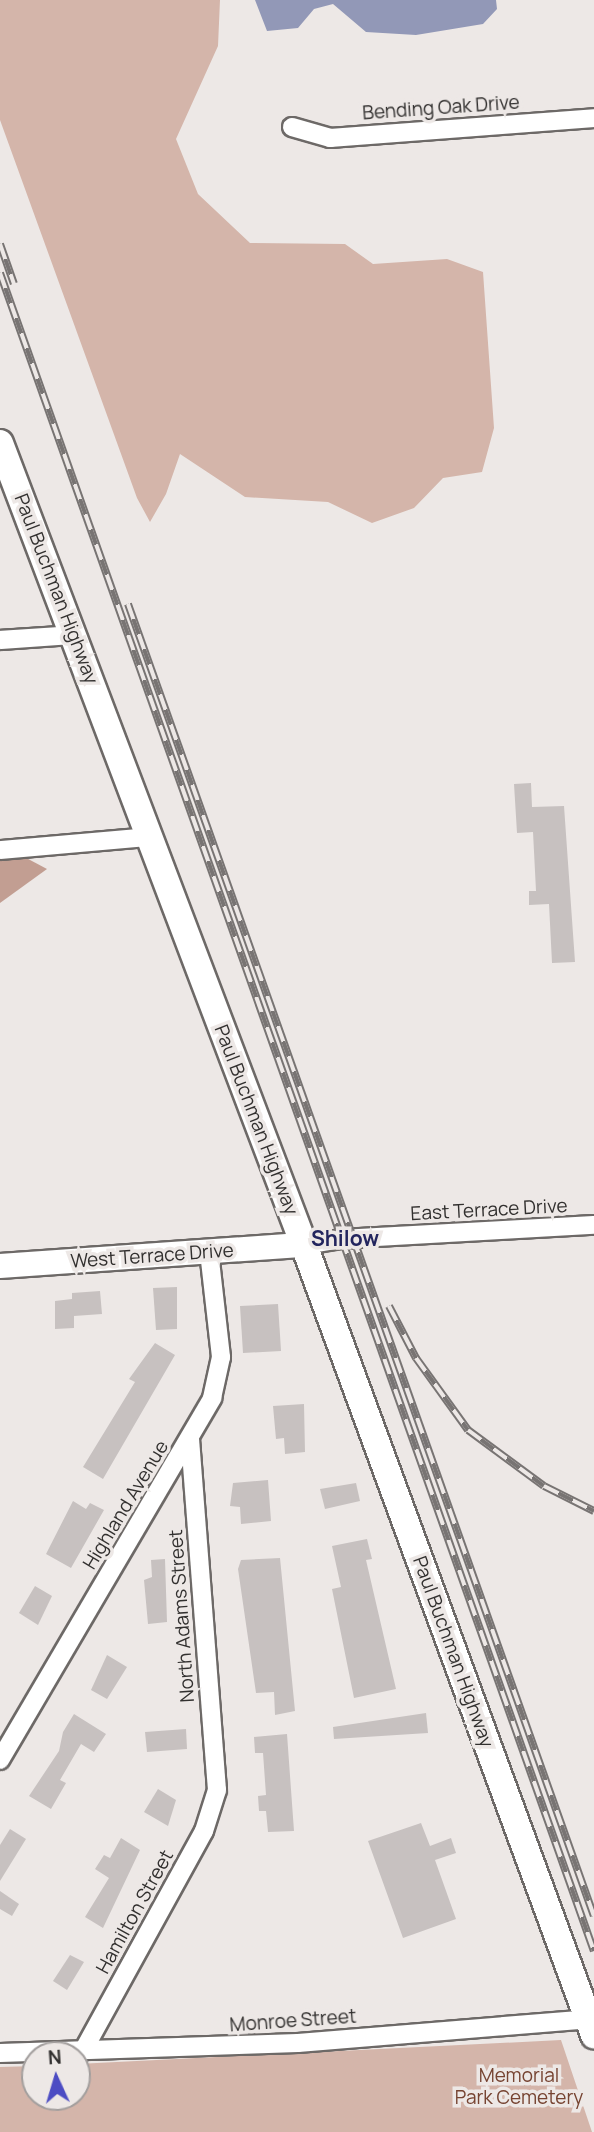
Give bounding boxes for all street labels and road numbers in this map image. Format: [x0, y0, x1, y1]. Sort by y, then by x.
street label: Bending Oak Drive [362, 91, 520, 125]
street label: Paul Buchman Highway [9, 491, 103, 687]
street label: Paul Buchman Highway [209, 1022, 303, 1218]
street label: East Terrace Drive [410, 1195, 568, 1225]
street label: West Terrace Drive [70, 1239, 234, 1273]
street label: Highland Avenue [79, 1436, 173, 1574]
street label: North Adams Street [165, 1529, 199, 1703]
street label: Paul Buchman Highway [408, 1553, 498, 1751]
street label: Hamilton Street [92, 1846, 178, 1978]
street label: Monroe Street [229, 2005, 357, 2037]

